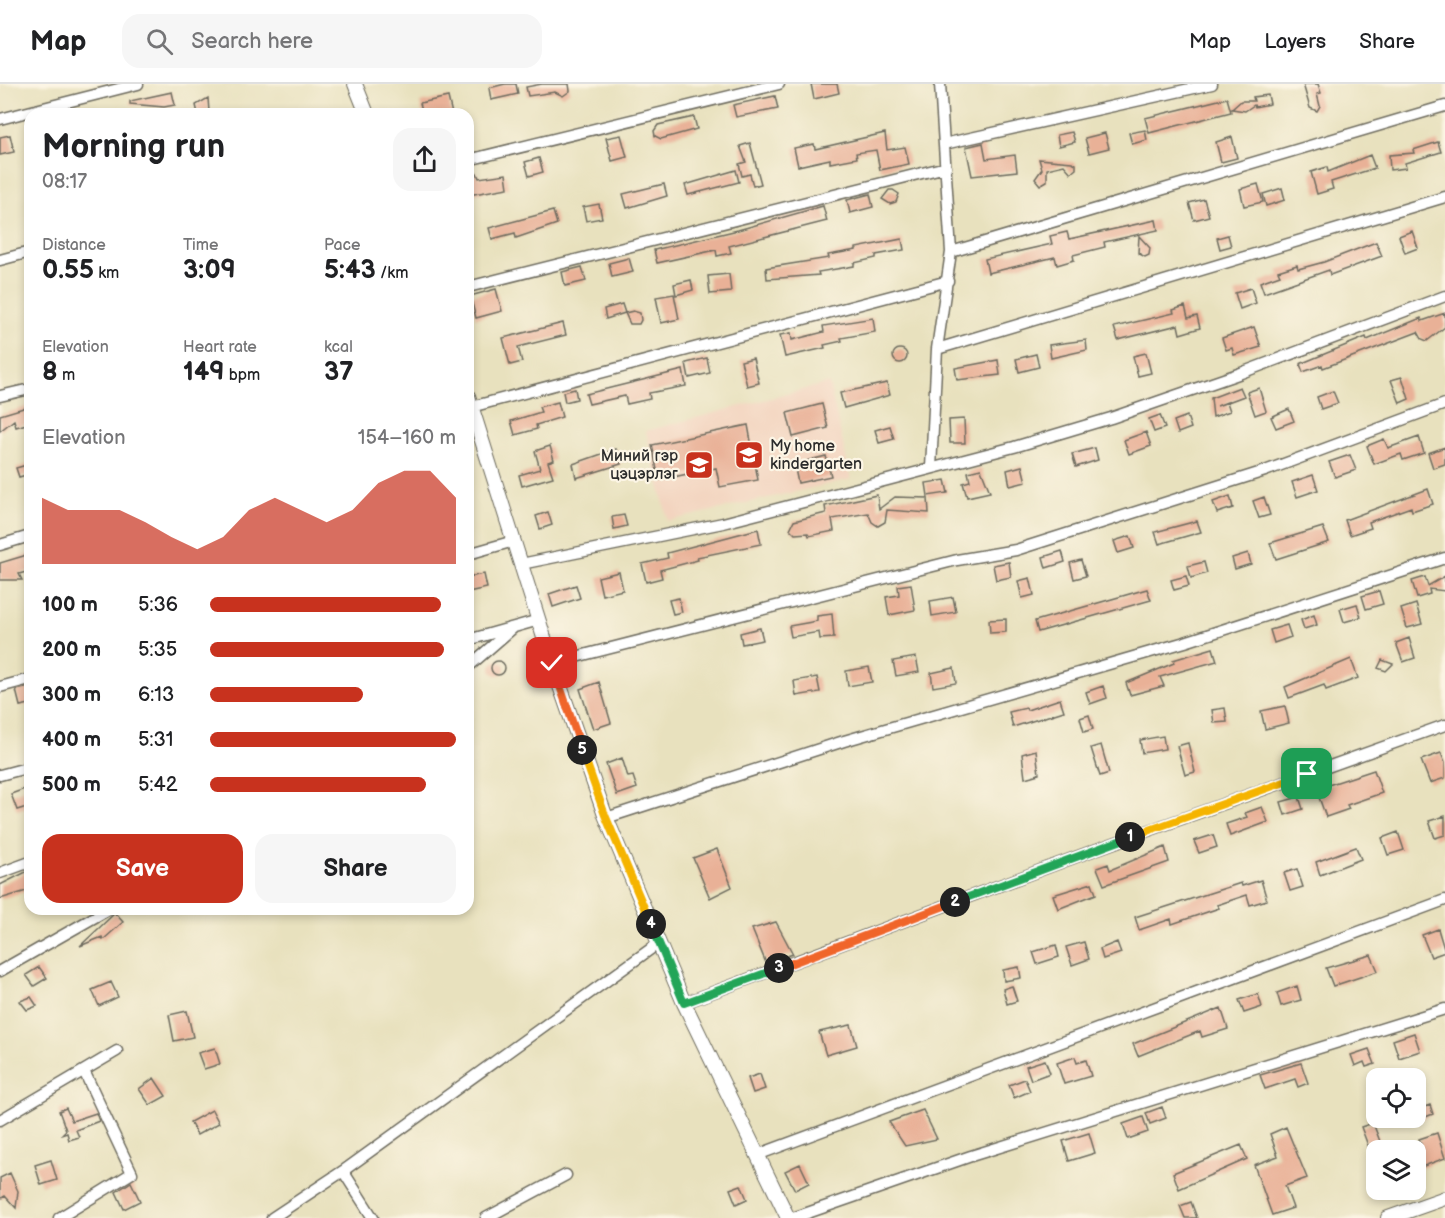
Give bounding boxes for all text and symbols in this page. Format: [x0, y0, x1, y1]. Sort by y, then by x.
search box [122, 14, 542, 68]
text: Map [30, 25, 86, 58]
icon: search [143, 25, 176, 58]
text: Search here [191, 28, 313, 55]
text: Map [1189, 29, 1231, 54]
text: Layers [1264, 29, 1326, 54]
text: Share [1359, 29, 1415, 54]
text: Morning run [42, 127, 225, 167]
button: share [393, 128, 456, 191]
text: 08:17 [42, 170, 87, 194]
text: Distance [42, 236, 106, 255]
text: Time [183, 236, 218, 255]
text: Pace [324, 236, 360, 255]
text: 0.55 [42, 255, 94, 286]
text: 3:09 [183, 255, 236, 286]
text: 5:43 [324, 255, 376, 286]
text: km [94, 264, 119, 283]
text: /km [376, 264, 408, 283]
text: Elevation [42, 338, 109, 357]
text: Heart rate [183, 338, 257, 357]
text: kcal [324, 338, 353, 357]
text: 8 [42, 357, 58, 388]
text: 149 [183, 357, 225, 388]
text: 37 [324, 357, 354, 388]
text: m [58, 366, 75, 385]
text: bpm [225, 366, 260, 385]
text: Elevation [42, 426, 125, 450]
text: 154–160 m [358, 426, 456, 450]
place label: My home kindergarten [770, 437, 862, 474]
school or university icon: My home kindergarten [733, 439, 765, 471]
place label: Миний гэр цэцэрлэг [601, 447, 678, 484]
school or university icon: Миний гэр цэцэрлэг [683, 449, 715, 481]
text: 100 m [42, 593, 98, 617]
text: 5:36 [138, 593, 178, 617]
pin [526, 637, 577, 688]
text: 200 m [42, 638, 101, 662]
text: 5:35 [138, 638, 177, 662]
icon: check [535, 646, 568, 679]
text: 300 m [42, 683, 101, 707]
text: 6:13 [138, 683, 174, 707]
text: 400 m [42, 728, 101, 752]
text: 5:31 [138, 728, 174, 752]
pin: 5 [567, 735, 597, 765]
text: 5 [577, 740, 587, 759]
pin [1281, 748, 1332, 799]
icon: arrive [1290, 757, 1323, 790]
text: 500 m [42, 773, 101, 797]
text: 5:42 [138, 773, 178, 797]
pin: 1 [1115, 822, 1145, 852]
text: 1 [1127, 827, 1133, 846]
button: Save [42, 834, 243, 903]
button: Share [255, 834, 456, 903]
pin: 2 [940, 887, 970, 917]
text: 2 [950, 892, 960, 911]
pin: 4 [636, 909, 666, 939]
text: 4 [646, 914, 656, 933]
pin: 3 [764, 953, 794, 983]
text: 3 [774, 958, 784, 977]
map controls [1366, 1068, 1426, 1200]
button: locate [1366, 1068, 1426, 1128]
button: layers [1366, 1140, 1426, 1200]

